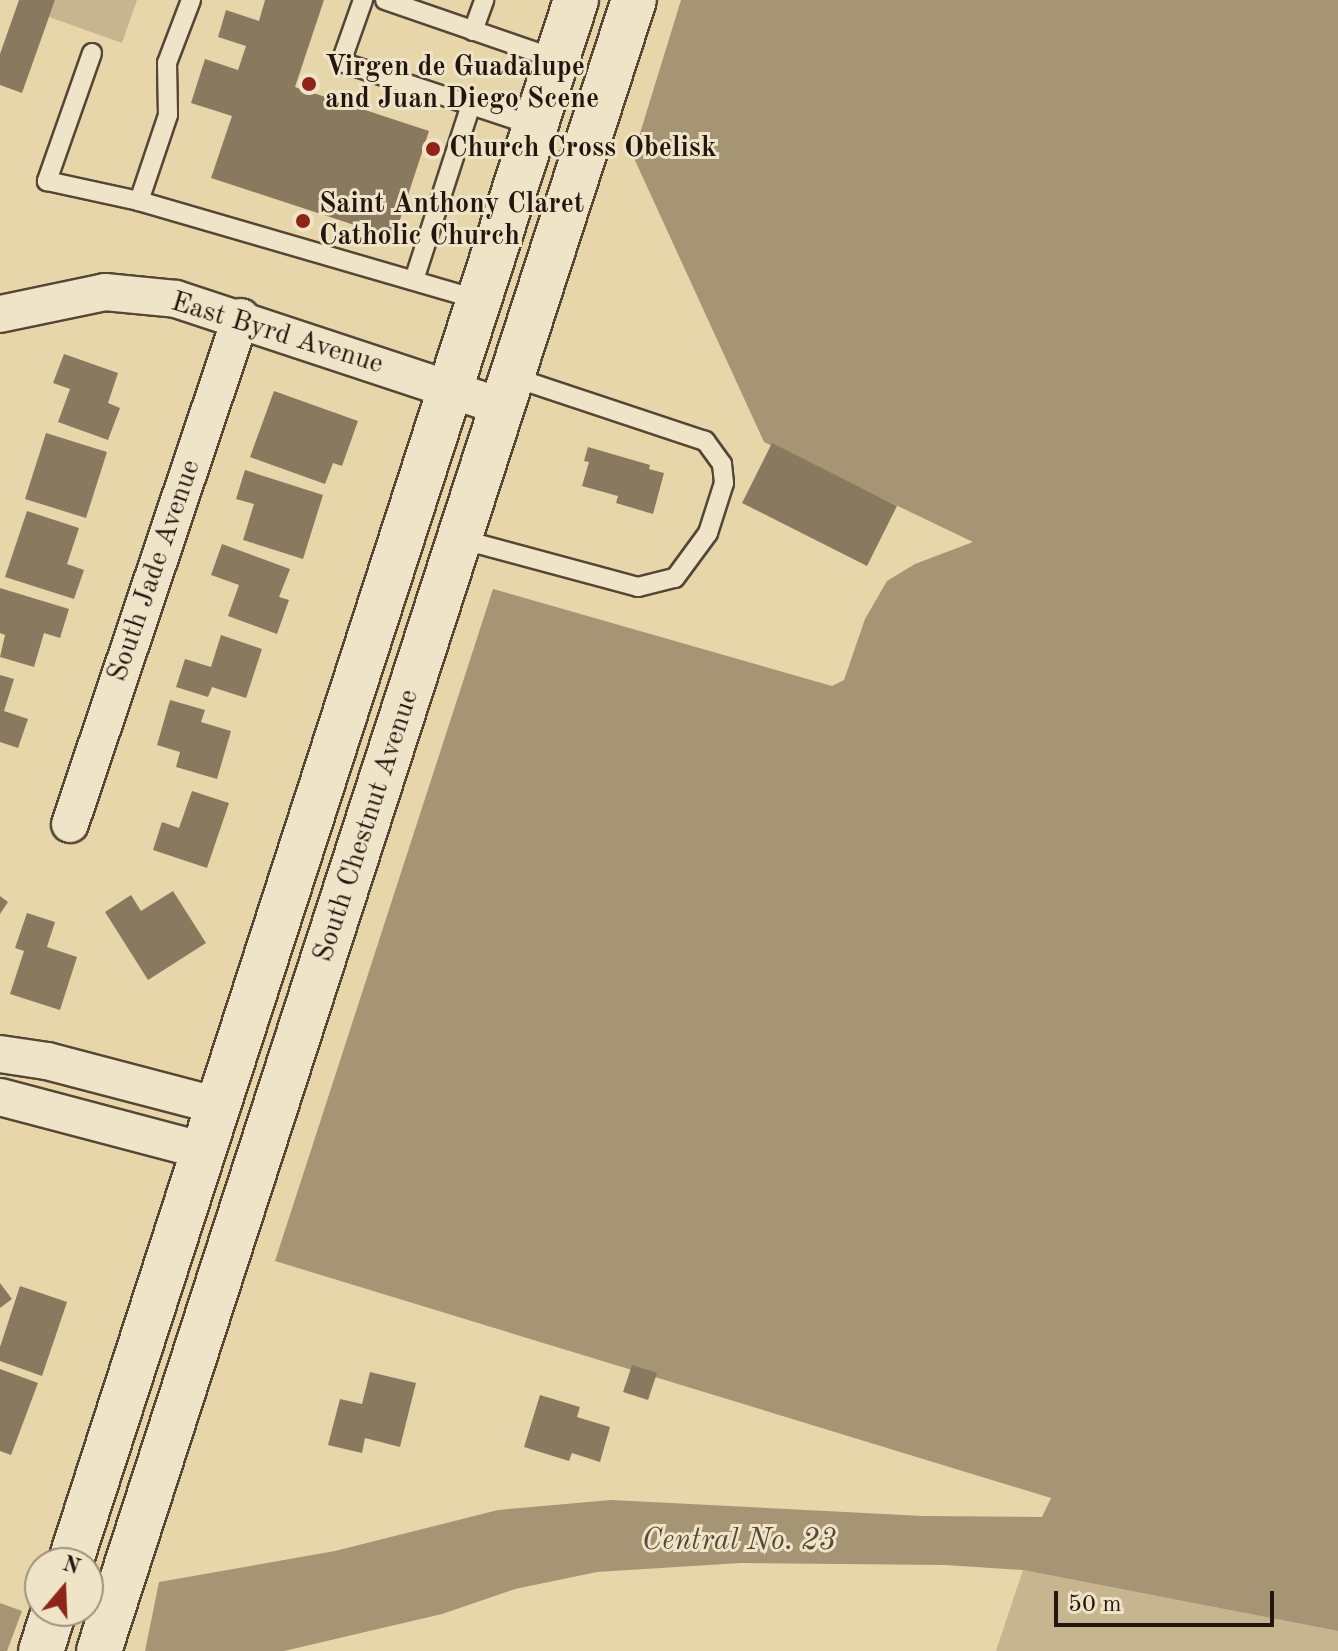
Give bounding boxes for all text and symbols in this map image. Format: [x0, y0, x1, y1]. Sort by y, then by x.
place label: Virgen de Guadalupe and Juan Diego Scene [325, 51, 599, 117]
marker: Virgen de Guadalupe and Juan Diego Scene [300, 75, 318, 93]
place label: Church Cross Obelisk [449, 132, 717, 166]
marker: Church Cross Obelisk [424, 140, 442, 158]
place label: Saint Anthony Claret Catholic Church [319, 188, 584, 254]
marker: Saint Anthony Claret Catholic Church [294, 212, 312, 230]
street label: East Byrd Avenue [167, 286, 387, 382]
street label: South Jade Avenue [101, 456, 209, 686]
street label: South Chestnut Avenue [307, 686, 427, 966]
water label: Central No. 23 [642, 1523, 836, 1559]
north arrow [24, 1547, 104, 1627]
text: N [60, 1553, 83, 1579]
scale bar [1058, 1575, 1278, 1625]
text: 50 m [1068, 1593, 1122, 1617]

